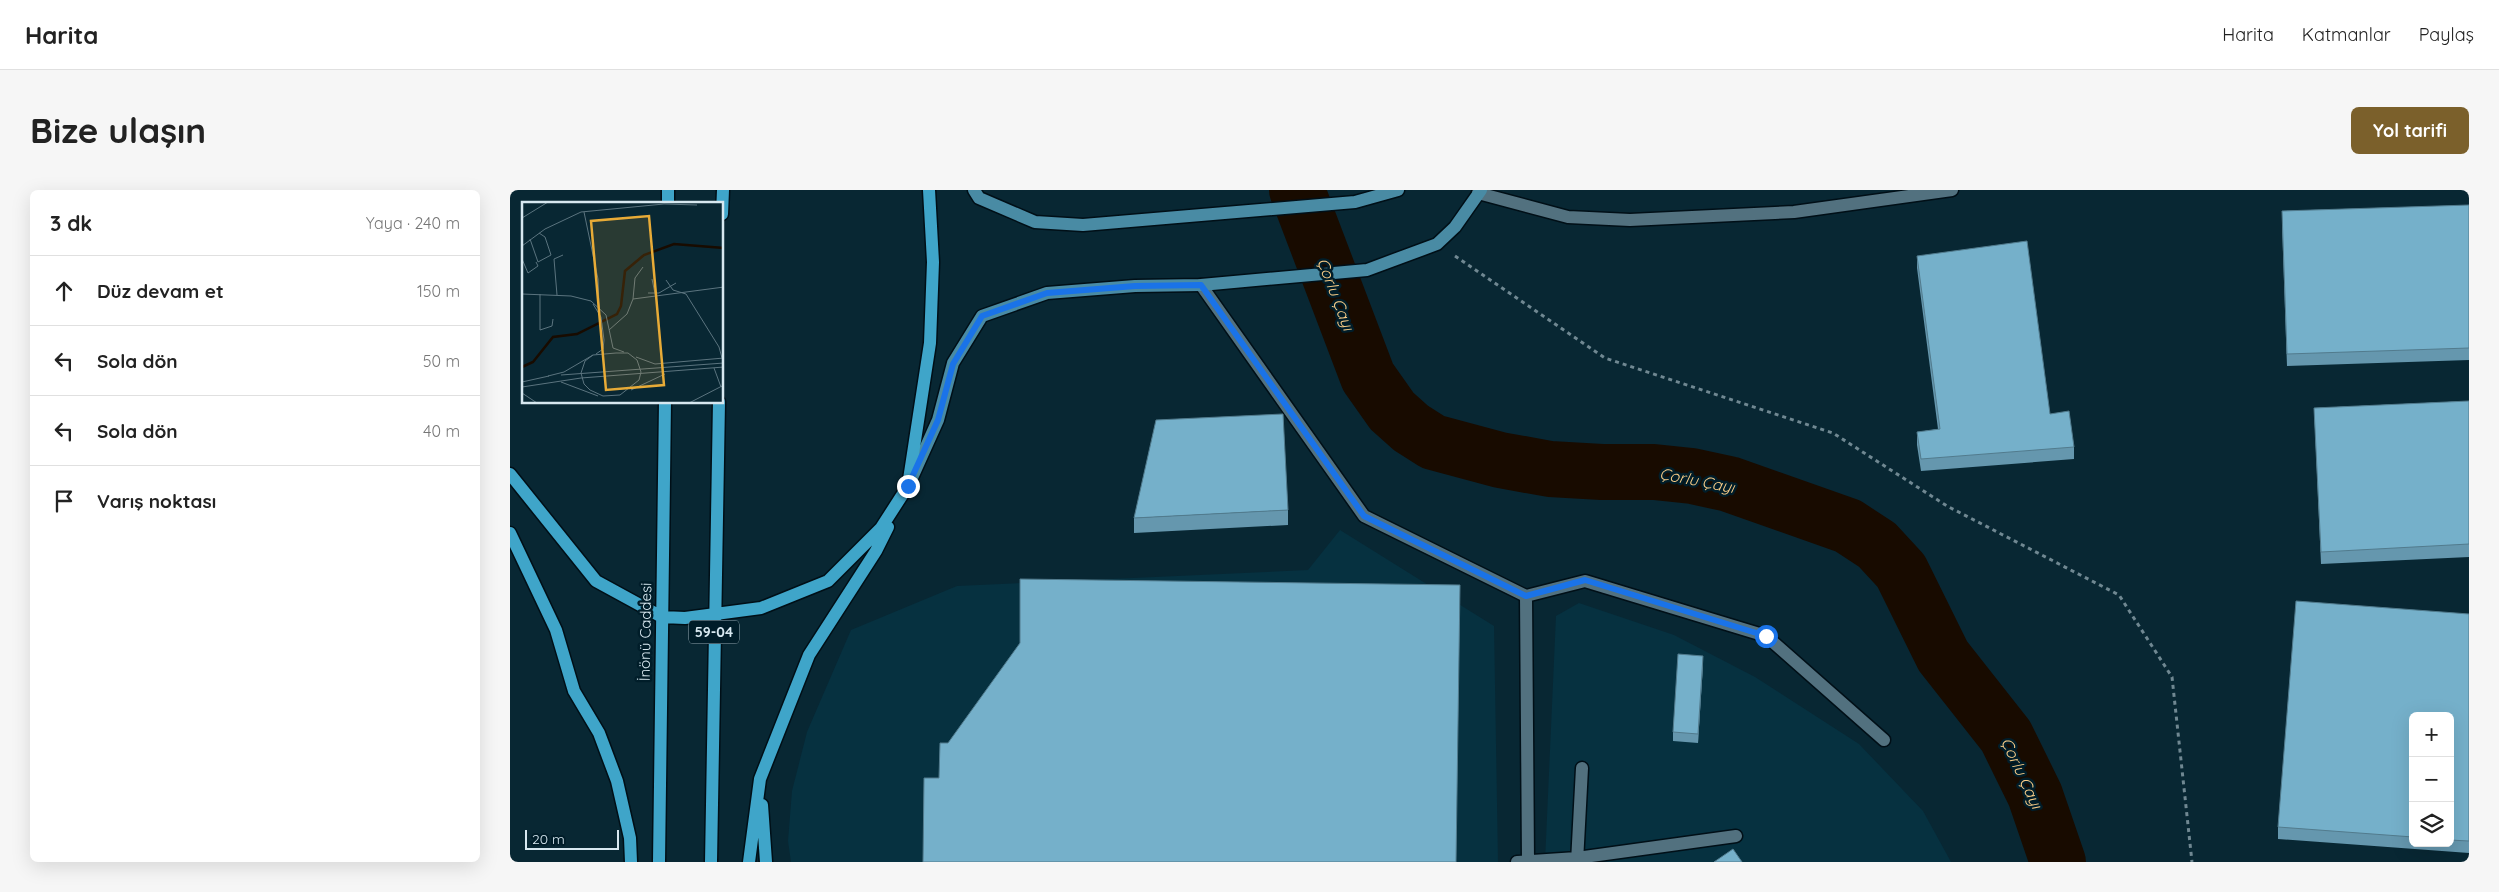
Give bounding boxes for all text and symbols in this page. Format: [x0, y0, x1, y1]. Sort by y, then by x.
text: Harita [25, 20, 98, 50]
text: Harita [2222, 23, 2274, 46]
text: Katmanlar [2302, 23, 2391, 46]
text: Paylaş [2419, 23, 2474, 46]
button: Yol tarifi [2351, 107, 2469, 154]
text: Bize ulaşın [30, 108, 206, 152]
inset map [522, 202, 724, 404]
text: 3 dk [50, 210, 92, 236]
text: Yaya · 240 m [366, 213, 460, 233]
water label: Çorlu Çayı [1313, 255, 1360, 335]
icon: ahead [50, 277, 78, 305]
text: Düz devam et [97, 279, 224, 303]
text: 150 m [417, 281, 460, 301]
icon: left [50, 347, 78, 375]
text: Sola dön [97, 349, 178, 373]
text: 50 m [423, 351, 460, 371]
icon: left [50, 417, 78, 445]
text: Sola dön [97, 419, 178, 443]
text: 40 m [423, 421, 460, 441]
water label: Çorlu Çayı [1658, 463, 1738, 497]
route end [897, 475, 920, 498]
icon: arrive [50, 487, 78, 515]
text: Varış noktası [97, 489, 216, 513]
street label: İnönü Caddesi [635, 583, 655, 681]
road number: 59-04 [689, 621, 739, 644]
route start [1755, 625, 1778, 648]
map controls [2409, 712, 2454, 847]
button: + [2409, 712, 2454, 757]
water label: Çorlu Çayı [1997, 734, 2048, 813]
button: − [2409, 757, 2454, 802]
button: layers [2409, 802, 2454, 847]
scale bar [525, 827, 619, 850]
text: 20 m [532, 830, 565, 848]

